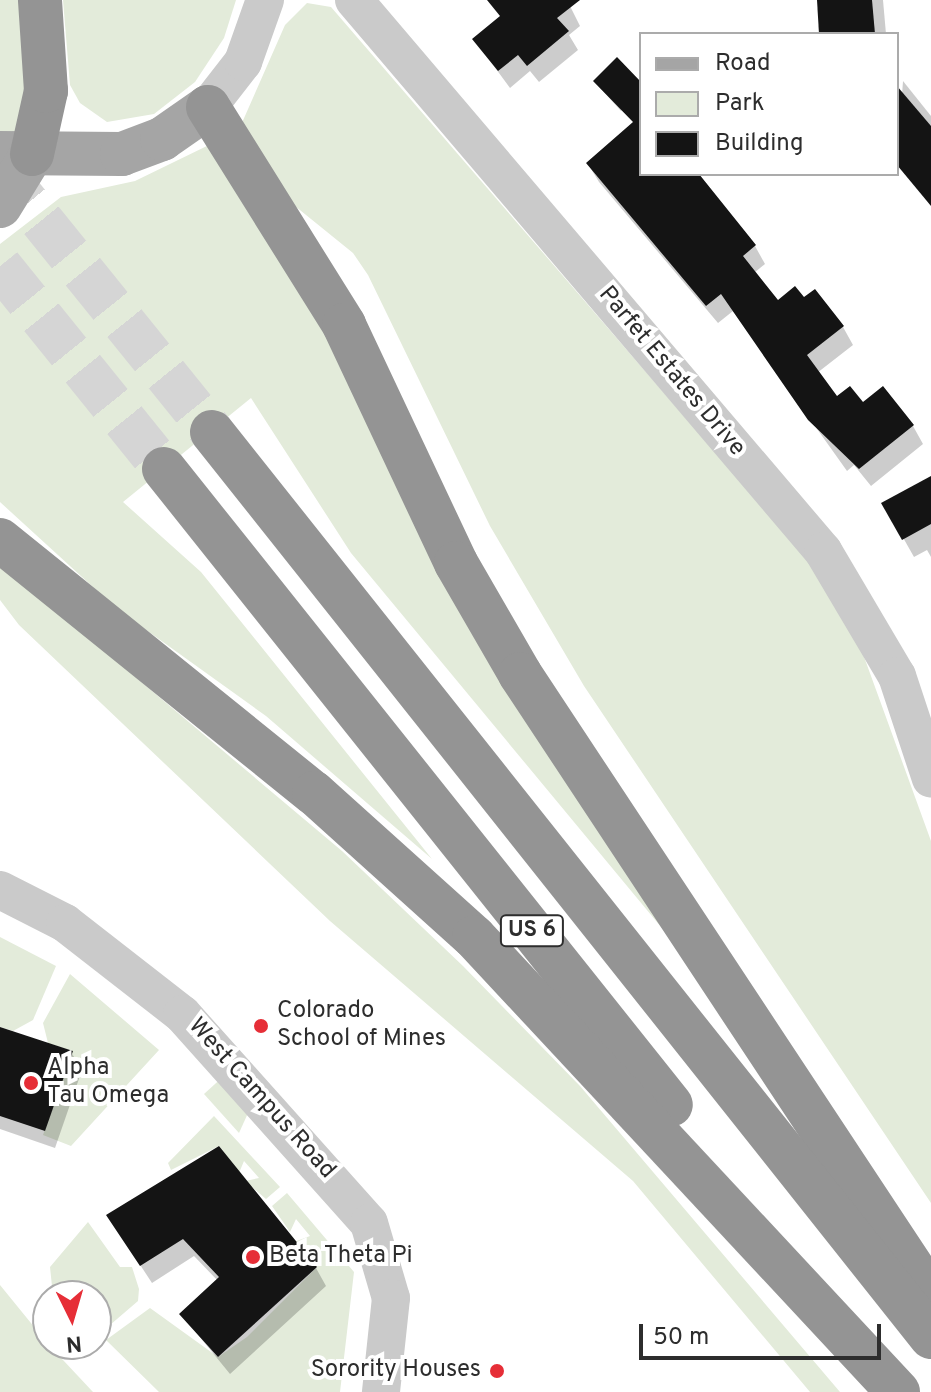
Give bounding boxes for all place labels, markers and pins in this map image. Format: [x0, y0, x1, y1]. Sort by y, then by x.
place label: Colorado School of Mines [277, 998, 446, 1054]
marker: Colorado School of Mines [252, 1017, 270, 1035]
place label: Alpha Tau Omega [47, 1055, 169, 1111]
marker: Alpha Tau Omega [22, 1074, 40, 1092]
place label: Beta Theta Pi [269, 1243, 414, 1271]
marker: Beta Theta Pi [244, 1248, 262, 1266]
place label: Sorority Houses [311, 1357, 481, 1385]
marker: Sorority Houses [488, 1362, 506, 1380]

